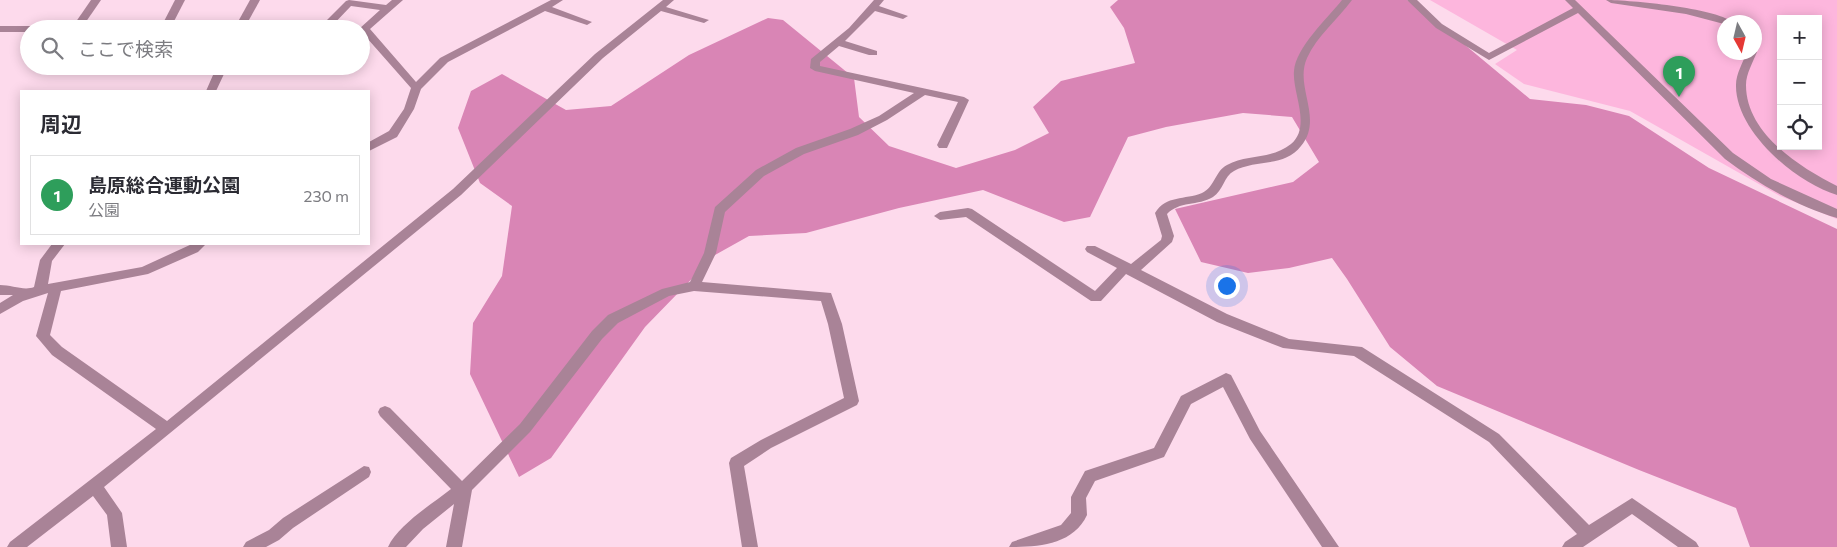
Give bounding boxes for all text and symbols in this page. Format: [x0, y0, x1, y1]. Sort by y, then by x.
north arrow [1717, 15, 1762, 60]
map controls [1777, 15, 1822, 150]
button: + [1777, 15, 1822, 60]
search box [20, 20, 370, 75]
icon: search [38, 34, 66, 62]
text: ここで検索 [78, 37, 173, 60]
pin: 1 [1663, 56, 1695, 97]
button: − [1777, 60, 1822, 105]
button: locate [1777, 105, 1822, 150]
text: 周辺 [40, 111, 82, 136]
text: 島原総合運動公園 [88, 173, 240, 196]
text: 1 [53, 186, 61, 205]
text: 230 m [304, 186, 349, 205]
text: 公園 [88, 200, 120, 219]
your location [1214, 273, 1240, 299]

